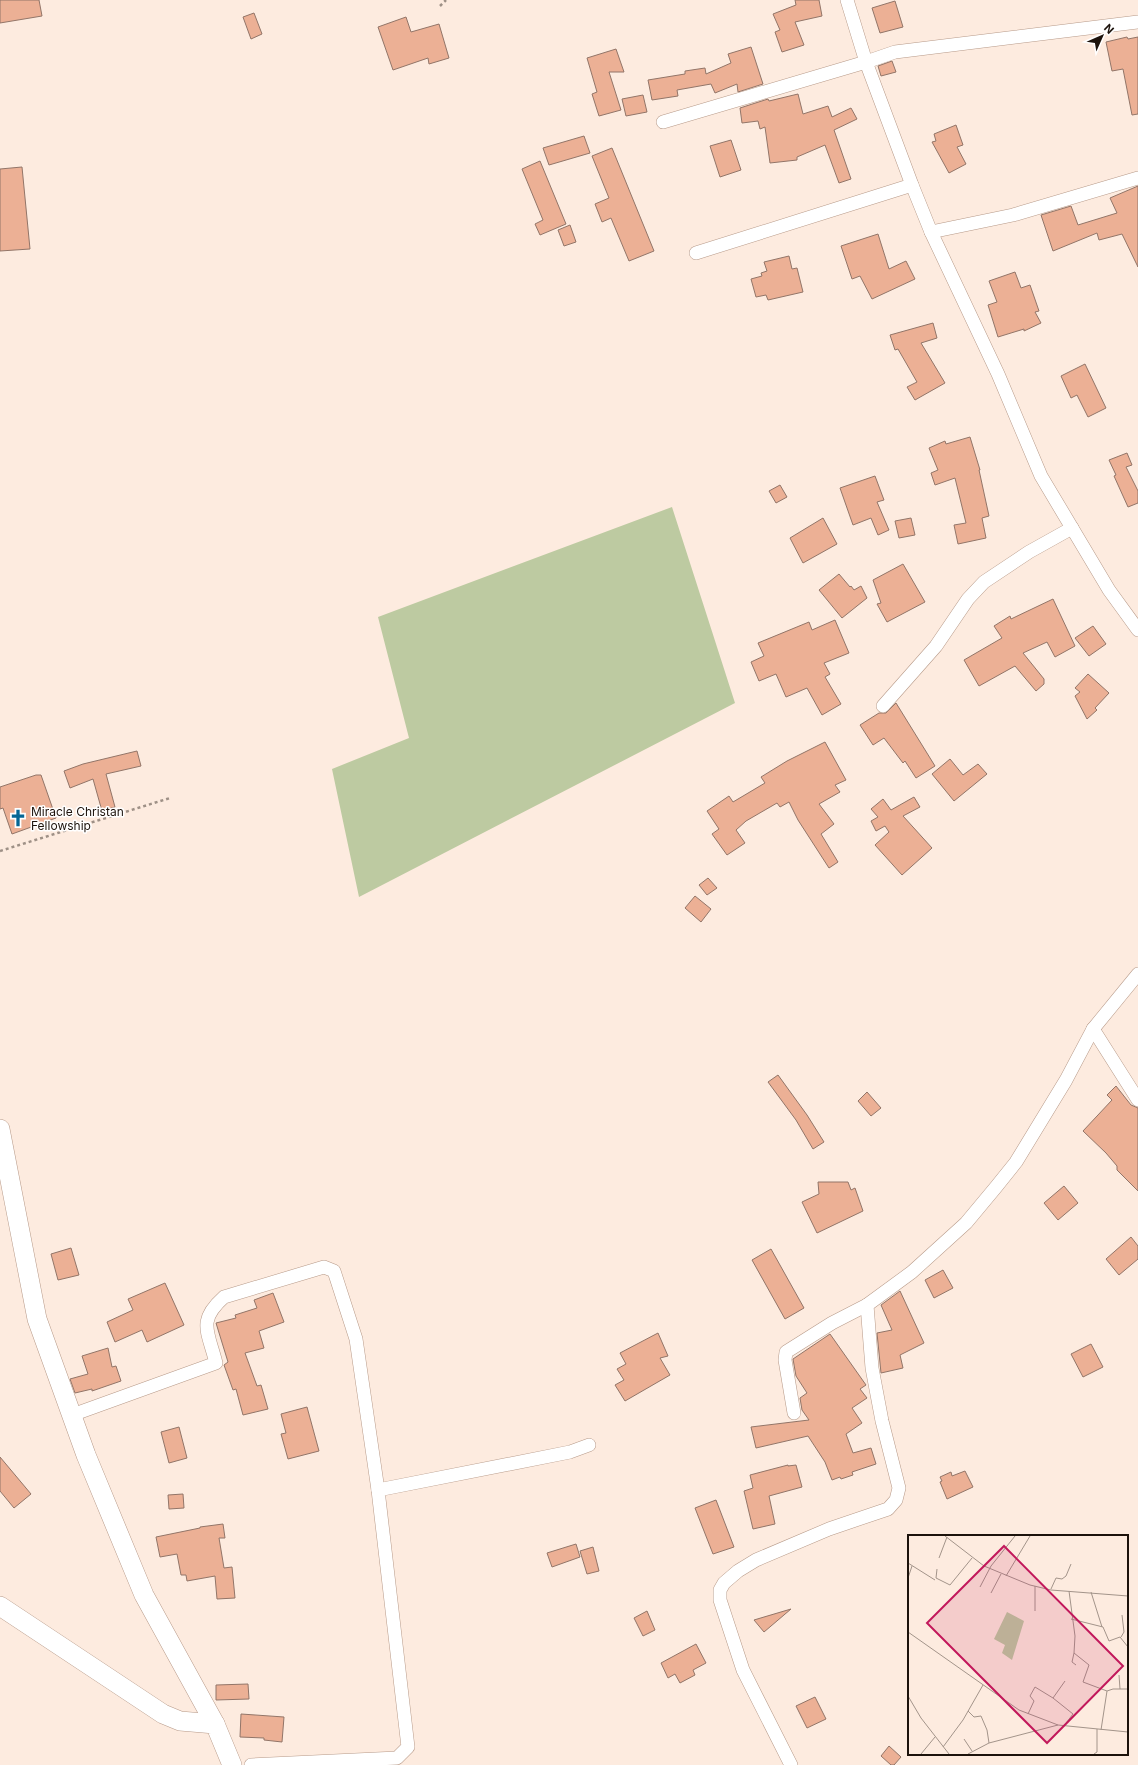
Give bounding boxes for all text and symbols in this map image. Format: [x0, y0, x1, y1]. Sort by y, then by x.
north arrow [1082, 16, 1122, 56]
text: N [1101, 21, 1117, 37]
place label: Miracle Christan Fellowship [31, 804, 124, 833]
church icon: Miracle Christan Fellowship [8, 808, 28, 828]
inset map [908, 1535, 1128, 1755]

